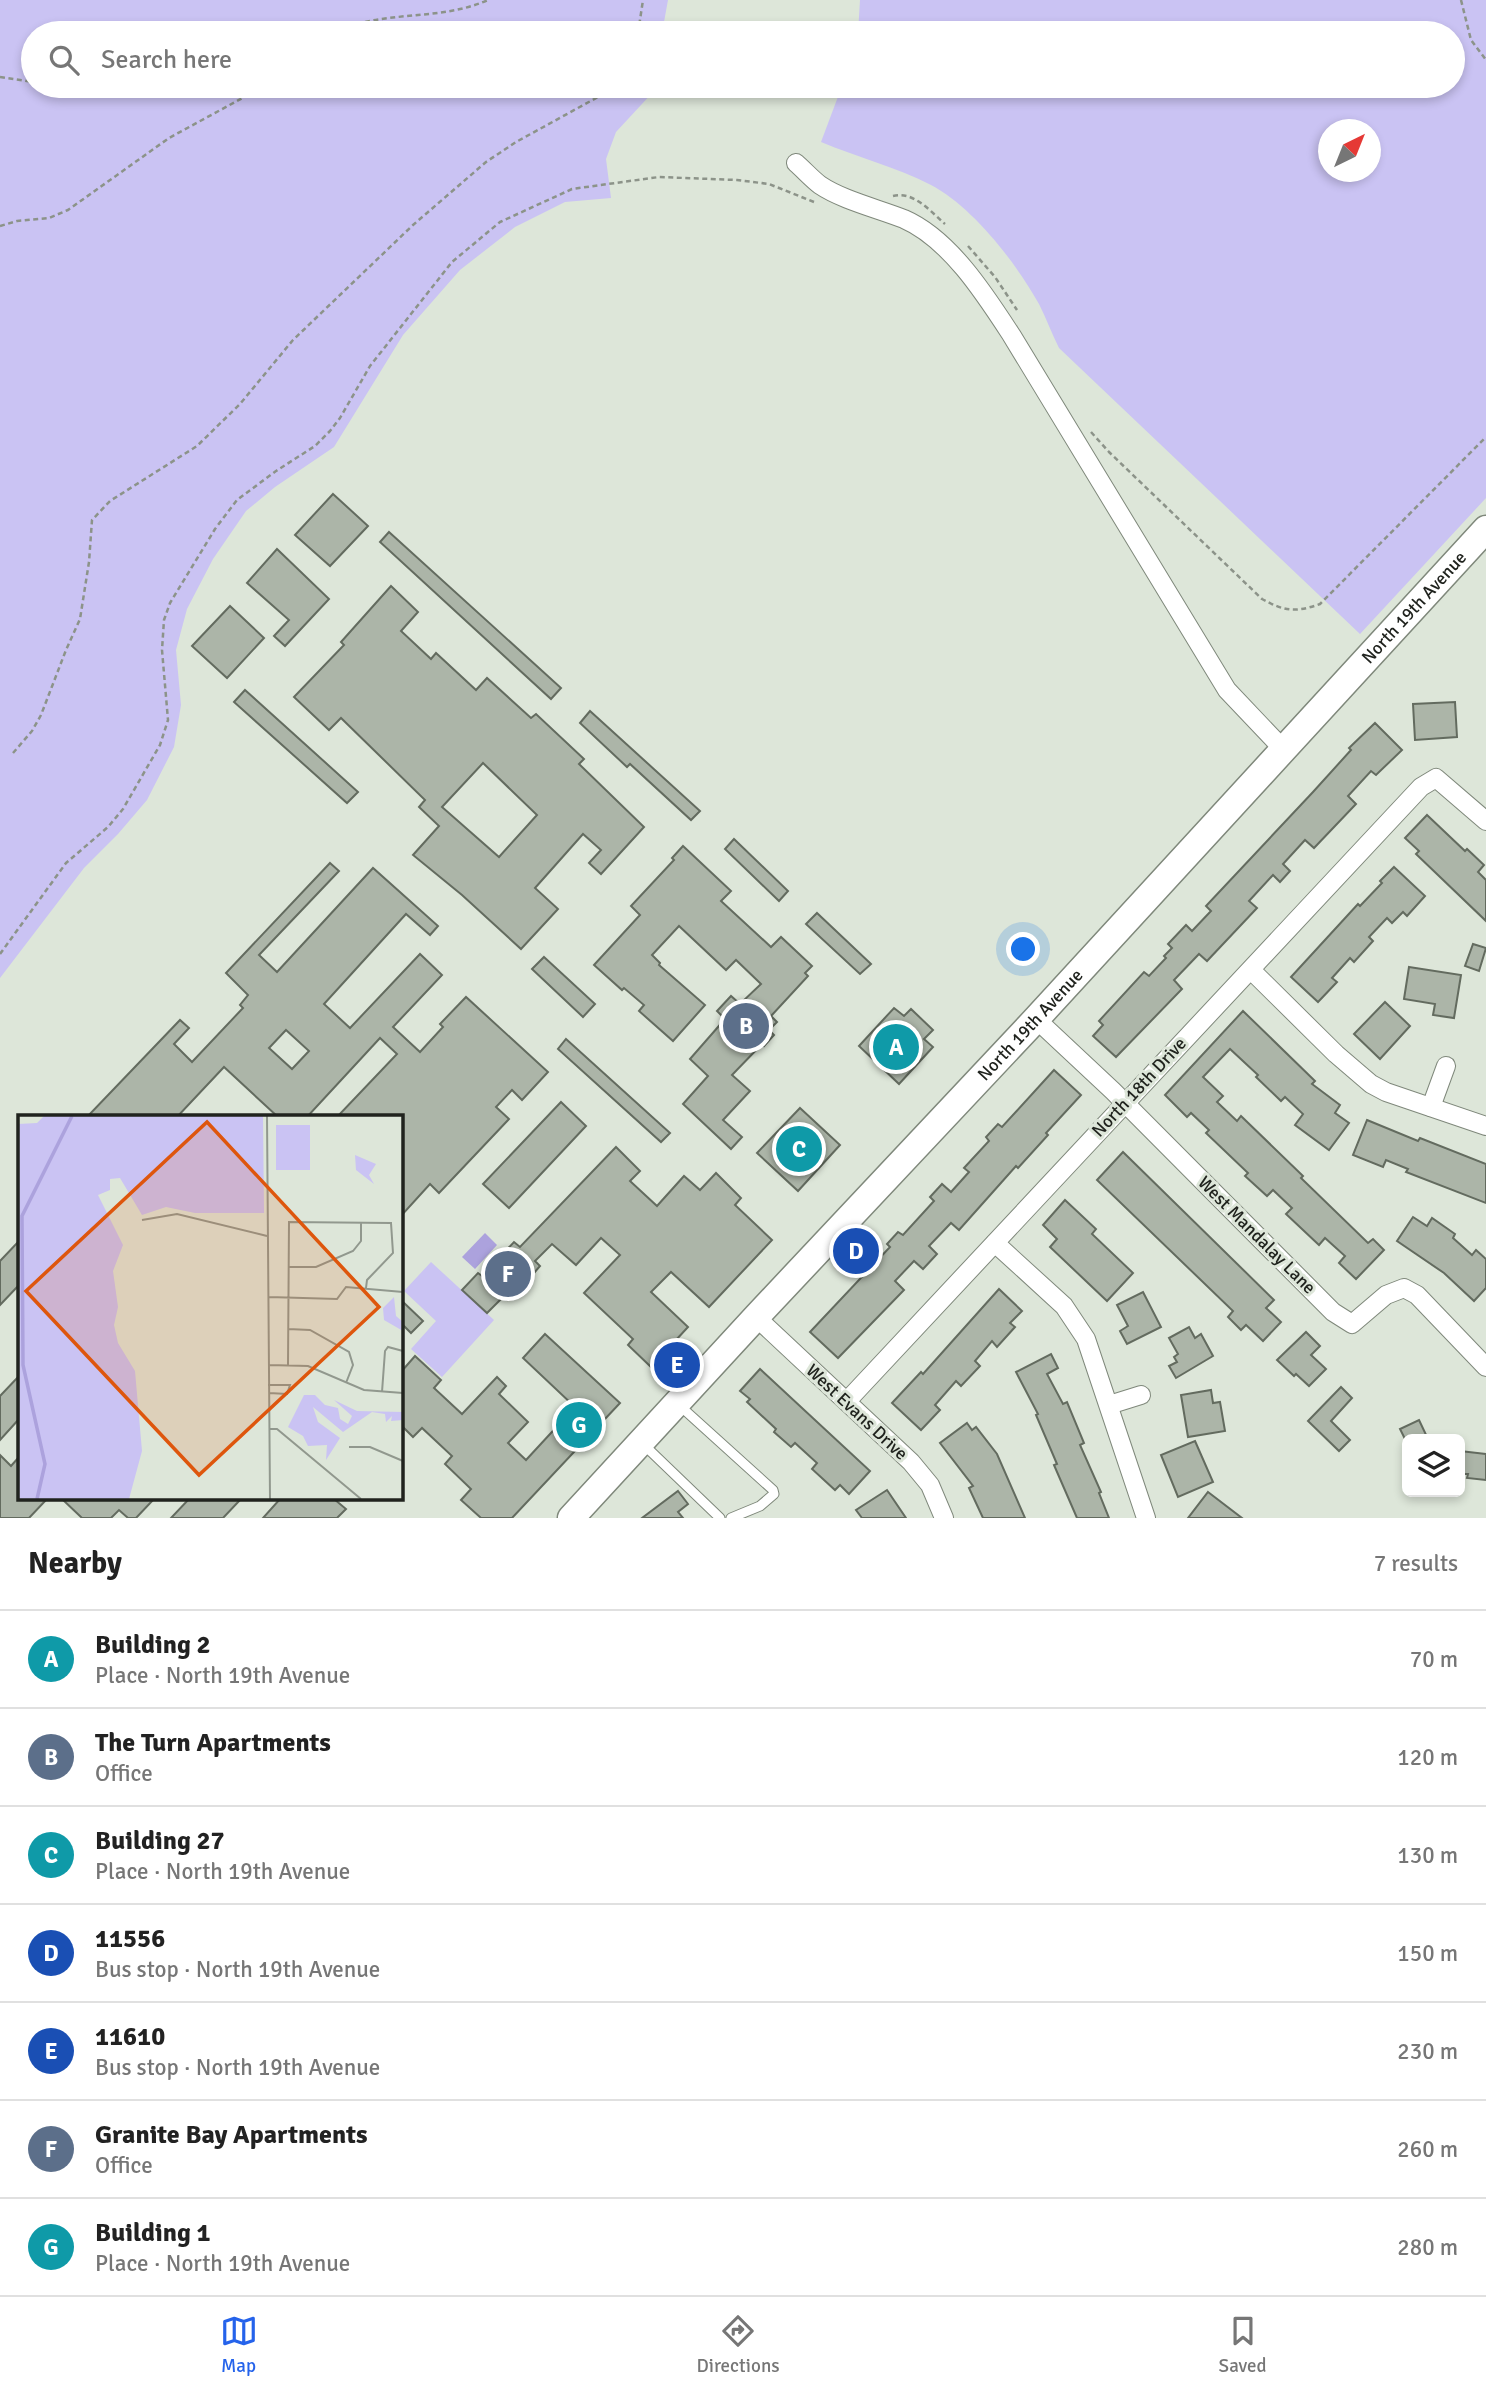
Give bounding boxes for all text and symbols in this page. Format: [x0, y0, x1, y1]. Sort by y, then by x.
search box [21, 21, 1465, 98]
icon: search [45, 41, 83, 79]
text: Search here [101, 44, 232, 76]
north arrow [1318, 119, 1381, 182]
street label: North 19th Avenue [1357, 547, 1471, 668]
your location [1006, 932, 1040, 966]
street label: North 19th Avenue [973, 964, 1088, 1085]
pin: B [723, 1000, 769, 1052]
pin: A [873, 1021, 919, 1073]
street label: North 18th Drive [1087, 1033, 1191, 1141]
inset map [18, 1115, 402, 1500]
pin: C [776, 1123, 822, 1175]
street label: West Mandalay Lane [1193, 1171, 1321, 1299]
pin: D [833, 1225, 879, 1277]
pin: F [485, 1248, 531, 1300]
pin: E [654, 1339, 700, 1391]
street label: West Evans Drive [802, 1359, 912, 1465]
pin: G [556, 1399, 602, 1451]
map controls [1402, 1434, 1465, 1497]
button: layers [1402, 1434, 1465, 1497]
text: Nearby [28, 1545, 122, 1582]
text: 7 results [1374, 1549, 1458, 1578]
text: Building 2 [95, 1629, 211, 1661]
text: A [44, 1645, 58, 1674]
text: 70 m [1410, 1645, 1458, 1674]
text: Place · North 19th Avenue [95, 1661, 350, 1690]
text: The Turn Apartments [95, 1727, 331, 1759]
text: B [44, 1743, 58, 1772]
text: 120 m [1397, 1743, 1458, 1772]
text: Office [95, 1759, 153, 1788]
text: Building 27 [95, 1825, 225, 1857]
text: C [44, 1841, 58, 1870]
text: 130 m [1397, 1841, 1458, 1870]
text: Place · North 19th Avenue [95, 1857, 350, 1886]
text: 11556 [95, 1923, 165, 1955]
text: D [43, 1939, 59, 1968]
text: 150 m [1397, 1939, 1458, 1968]
text: Bus stop · North 19th Avenue [95, 1955, 380, 1984]
text: 11610 [95, 2021, 165, 2053]
text: E [44, 2037, 58, 2066]
text: 230 m [1397, 2037, 1458, 2066]
text: Bus stop · North 19th Avenue [95, 2053, 380, 2082]
text: Granite Bay Apartments [95, 2119, 367, 2151]
text: F [45, 2135, 57, 2164]
text: 260 m [1397, 2135, 1458, 2164]
text: Office [95, 2151, 153, 2180]
text: Building 1 [95, 2217, 211, 2249]
text: G [43, 2233, 59, 2262]
text: 280 m [1397, 2233, 1458, 2262]
text: Place · North 19th Avenue [95, 2249, 350, 2278]
tab: Map [220, 2312, 258, 2378]
tab: Directions [697, 2312, 780, 2378]
tab: Saved [1219, 2312, 1266, 2378]

